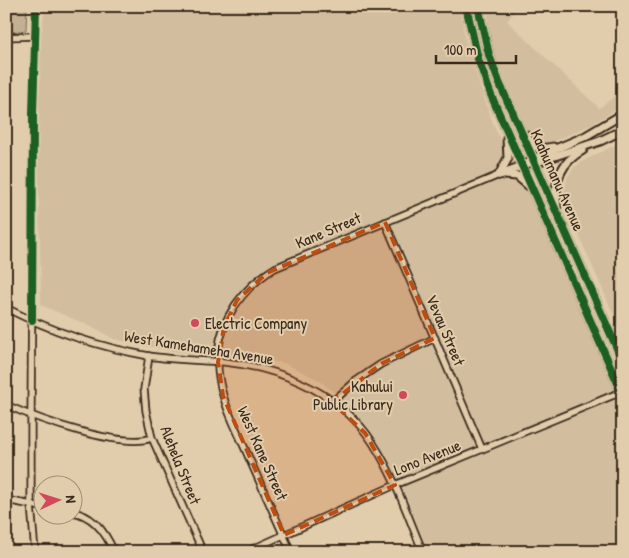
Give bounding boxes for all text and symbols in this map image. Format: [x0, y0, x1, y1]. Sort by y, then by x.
scale bar [436, 32, 516, 64]
text: 100 m [444, 39, 477, 60]
street label: Kaahumanu Avenue [526, 126, 590, 235]
street label: Kane Street [292, 206, 365, 254]
street label: Vevau Street [421, 291, 471, 369]
place label: Electric Company [205, 312, 307, 334]
marker: Electric Company [189, 317, 201, 329]
street label: West Kamehameha Avenue [123, 324, 276, 370]
place label: Kahului Public Library [313, 375, 393, 415]
marker: Kahului Public Library [397, 389, 409, 401]
street label: West Kane Street [232, 403, 294, 504]
street label: Alehela Street [155, 422, 207, 508]
street label: Lono Avenue [390, 433, 464, 480]
north arrow [32, 476, 82, 526]
text: N [62, 495, 81, 504]

